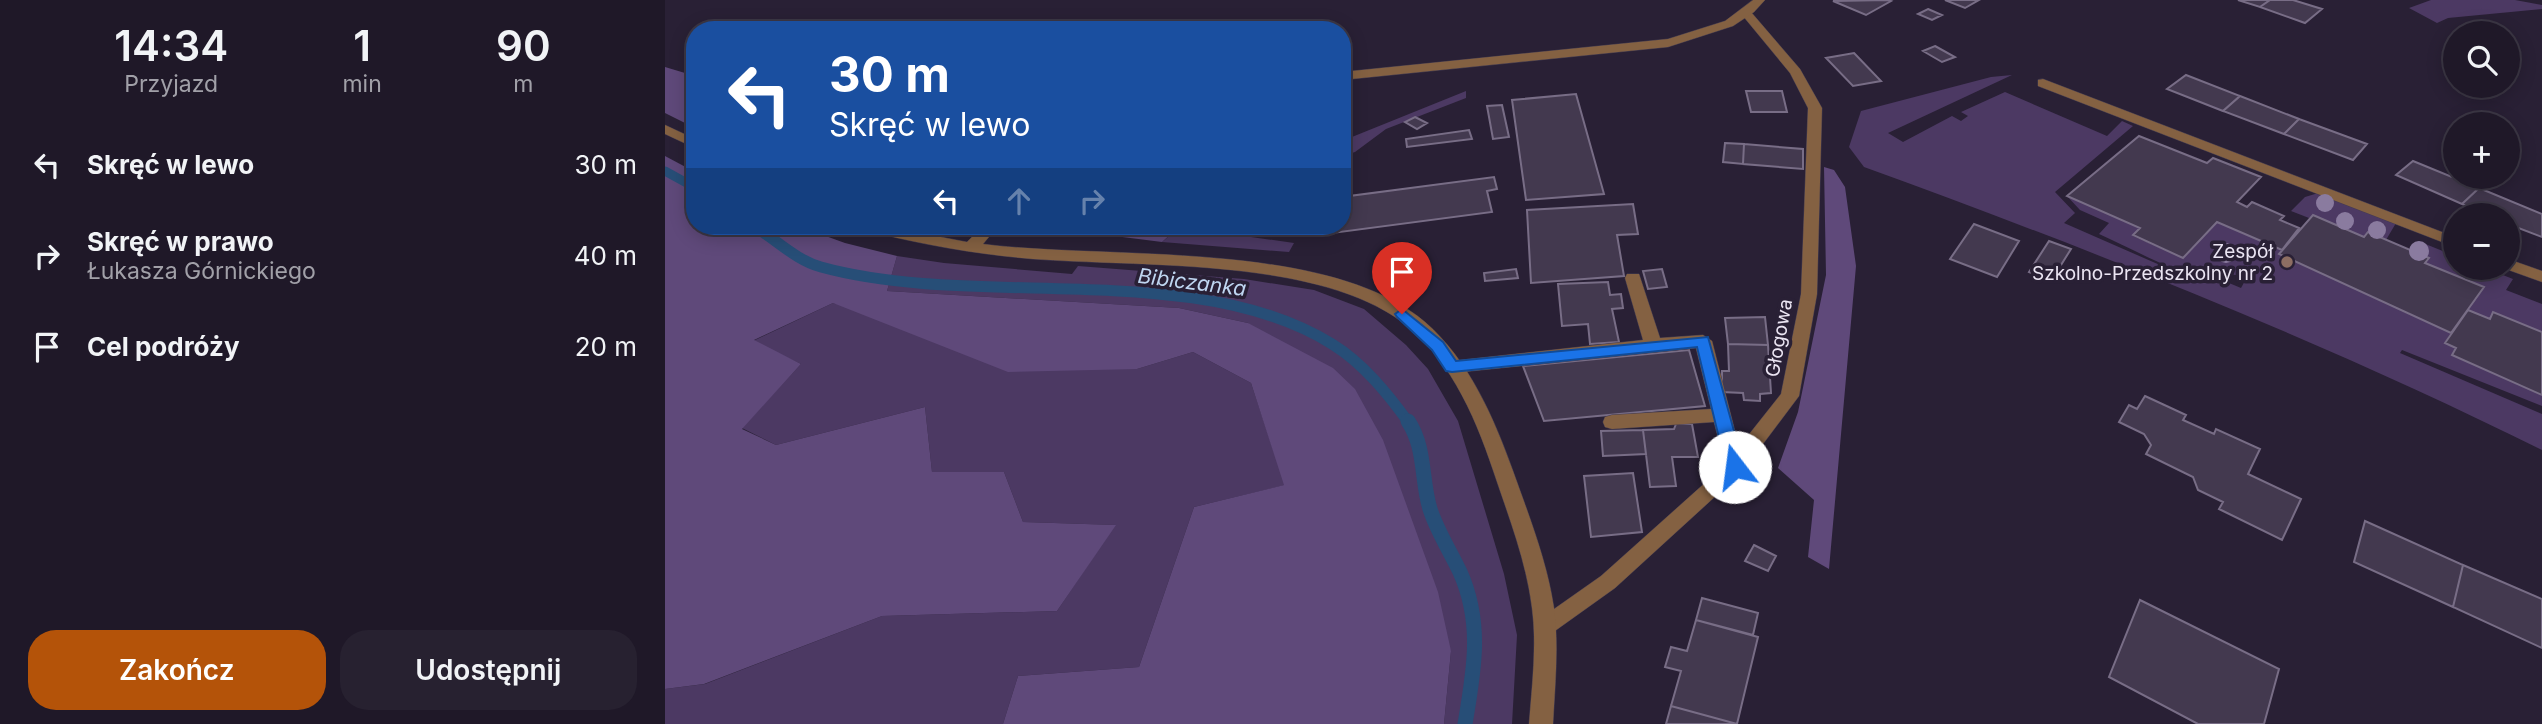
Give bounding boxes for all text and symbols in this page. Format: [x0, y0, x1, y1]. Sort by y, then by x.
text: 14:34 [114, 20, 228, 71]
text: 1 [353, 20, 371, 71]
text: 90 [496, 20, 551, 71]
map controls [2443, 21, 2520, 280]
button: search [2443, 21, 2520, 98]
text: 30 m [829, 45, 950, 104]
icon: left [714, 49, 805, 140]
text: Przyjazd [124, 70, 218, 98]
text: min [342, 70, 382, 98]
text: m [513, 70, 533, 98]
text: Skręć w lewo [829, 105, 1030, 144]
button: + [2443, 112, 2520, 189]
icon: left [28, 146, 66, 184]
text: Skręć w lewo [87, 149, 254, 180]
text: 30 m [574, 149, 637, 180]
icon: left [927, 182, 965, 220]
icon: ahead [1000, 182, 1038, 220]
icon: right [1073, 182, 1111, 220]
button: − [2443, 203, 2520, 280]
text: Skręć w prawo [87, 226, 274, 257]
icon: right [28, 237, 66, 275]
text: 40 m [574, 240, 637, 271]
place label: Zespół Szkolno-Przedszkolny nr 2 [2032, 240, 2273, 285]
pin [1372, 242, 1432, 314]
icon: arrive [1383, 253, 1421, 291]
marker: Zespół Szkolno-Przedszkolny nr 2 [2279, 254, 2295, 270]
text: Łukasza Górnickiego [87, 257, 316, 285]
water label: Bibiczanka [1136, 263, 1248, 301]
street label: Głogowa [1761, 297, 1797, 379]
icon: arrive [28, 328, 66, 366]
text: Cel podróży [87, 331, 240, 362]
text: 20 m [575, 331, 637, 362]
position arrow [1698, 430, 1772, 504]
button: Zakończ [28, 630, 326, 710]
button: Udostępnij [340, 630, 637, 710]

